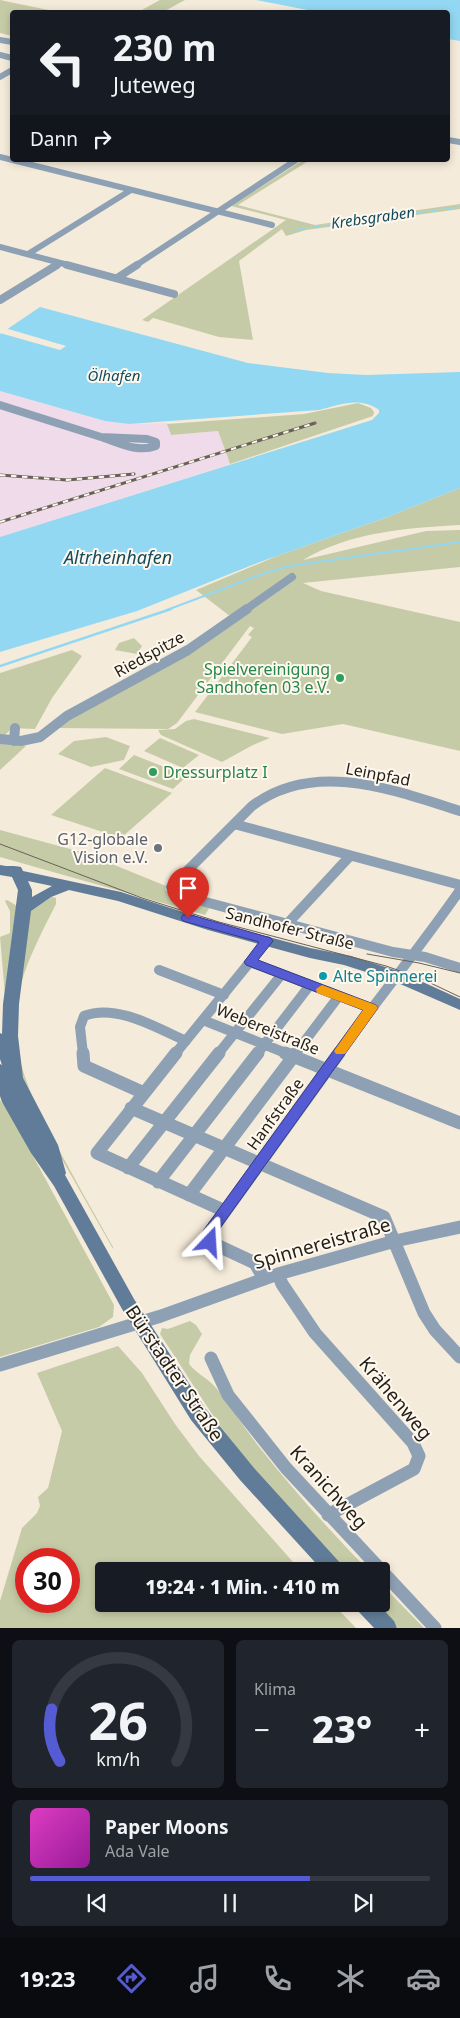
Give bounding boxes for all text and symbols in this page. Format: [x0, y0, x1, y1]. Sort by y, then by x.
text: 230 m [113, 24, 216, 71]
icon: left [30, 30, 95, 95]
text: Juteweg [113, 69, 196, 99]
icon: right [88, 125, 116, 153]
text: Dann [30, 126, 78, 152]
water label: Krebsgraben [330, 201, 416, 233]
water label: Ölhafen [88, 365, 140, 385]
water label: Altrheinhafen [62, 545, 172, 569]
street label: Riedspitze [110, 626, 188, 682]
place label: Spielvereinigung Sandhofen 03 e.V. [196, 658, 330, 698]
marker: Spielvereinigung Sandhofen 03 e.V. [334, 672, 346, 684]
street label: Leinpfad [344, 757, 412, 791]
place label: Dressurplatz I [163, 761, 268, 783]
marker: Dressurplatz I [147, 766, 159, 778]
place label: G12-globale Vision e.V. [57, 828, 148, 868]
marker: G12-globale Vision e.V. [152, 842, 164, 854]
pin [167, 867, 209, 918]
icon: arrive [174, 874, 202, 902]
street label: Sandhofer Straße [224, 901, 356, 955]
place label: Alte Spinnerei [333, 965, 437, 987]
marker: Alte Spinnerei [317, 970, 329, 982]
street label: Webereistraße [213, 998, 323, 1060]
street label: Hanfstraße [241, 1074, 309, 1154]
street label: Spinnereistraße [251, 1211, 393, 1275]
position arrow [183, 1215, 235, 1267]
street label: Bürstadter Straße [120, 1300, 230, 1446]
street label: Krähenweg [353, 1351, 439, 1445]
street label: Kranichweg [284, 1439, 374, 1535]
speed limit sign: 30 [15, 1548, 80, 1613]
text: 19:24 · 1 Min. · 410 m [145, 1574, 340, 1600]
text: Klima [254, 1678, 296, 1700]
text: 26 [88, 1684, 148, 1755]
text: 23° [312, 1702, 372, 1754]
text: − [254, 1710, 270, 1748]
text: + [414, 1710, 430, 1748]
text: km/h [96, 1747, 140, 1771]
text: Paper Moons [105, 1814, 229, 1840]
text: Ada Vale [105, 1840, 170, 1862]
icon: previous [83, 1889, 111, 1917]
icon: pause [216, 1889, 244, 1917]
icon: next [349, 1889, 377, 1917]
icon: directions [114, 1961, 149, 1996]
icon: music [187, 1961, 222, 1996]
icon: phone [260, 1961, 295, 1996]
icon: climate [333, 1961, 368, 1996]
icon: car [406, 1961, 441, 1996]
text: 19:23 [19, 1963, 76, 1993]

